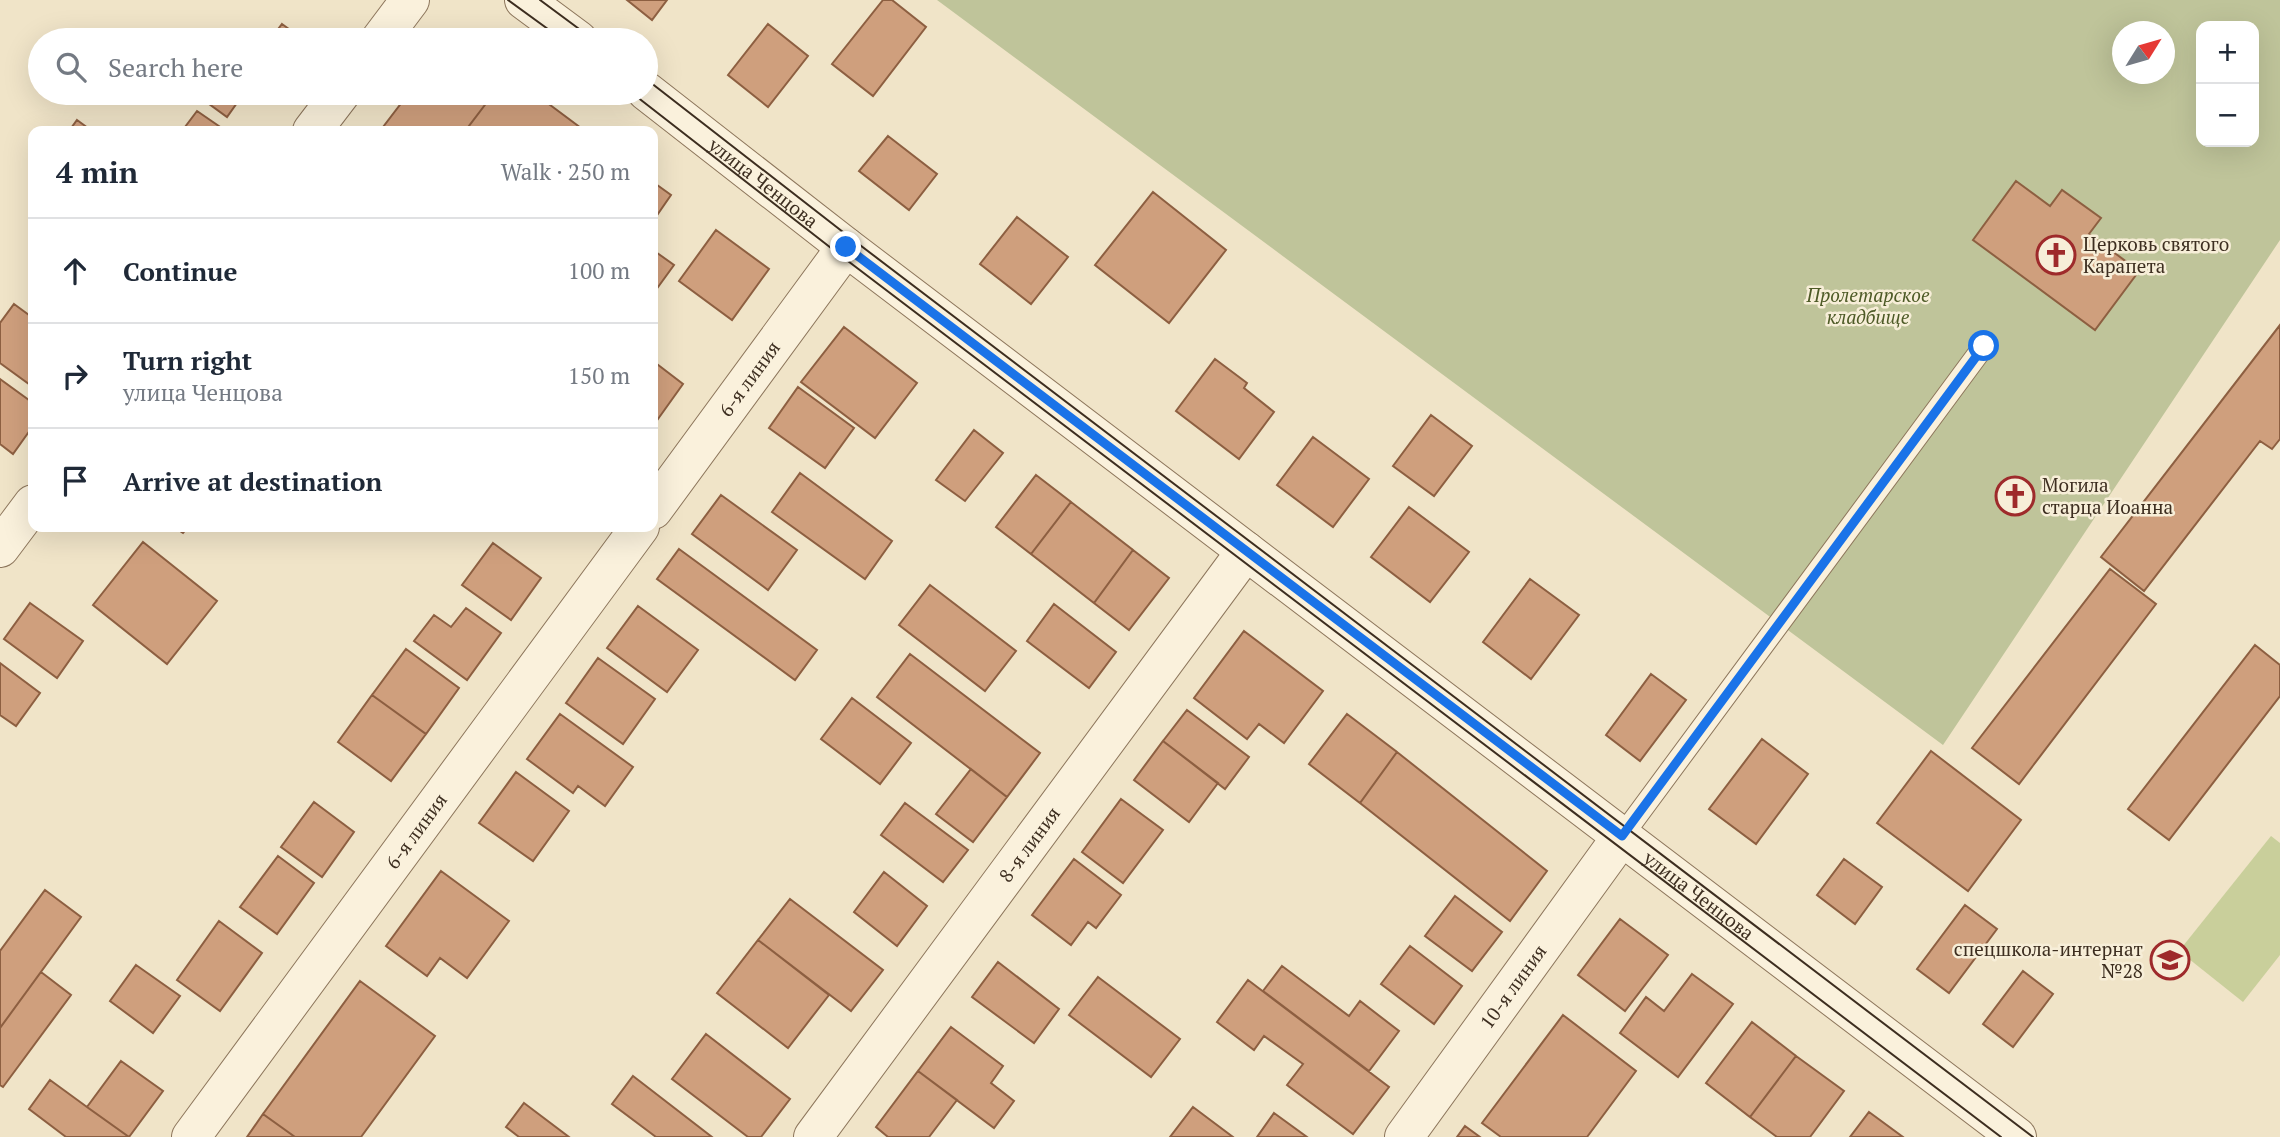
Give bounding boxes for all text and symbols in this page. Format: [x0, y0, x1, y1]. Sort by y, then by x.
north arrow [2112, 21, 2175, 84]
map controls [2196, 21, 2259, 147]
button: + [2196, 21, 2259, 84]
search box [28, 28, 658, 105]
icon: search [52, 48, 90, 86]
text: Search here [108, 50, 243, 84]
button: − [2196, 84, 2259, 147]
street label: улица Ченцова [703, 131, 824, 233]
text: 4 min [56, 152, 138, 192]
text: Walk · 250 m [501, 156, 630, 187]
route end [830, 231, 861, 262]
place label: Церковь святого Карапета [2083, 231, 2229, 278]
church icon: Церковь святого Карапета [2035, 234, 2077, 276]
icon: ahead [56, 252, 94, 290]
text: Continue [123, 254, 237, 288]
text: 100 m [568, 255, 630, 286]
park label: Пролетарское кладбище [1805, 282, 1930, 329]
route start [1968, 330, 1999, 361]
street label: 6-я линия [713, 335, 785, 421]
text: Turn right [123, 343, 252, 377]
icon: right [56, 357, 94, 395]
text: 150 m [568, 360, 630, 391]
text: улица Ченцова [123, 377, 283, 408]
icon: arrive [56, 462, 94, 500]
text: Arrive at destination [123, 464, 382, 498]
place label: Могила старца Иоанна [2042, 472, 2174, 519]
church icon: Могила старца Иоанна [1994, 475, 2036, 517]
street label: 6-я линия [380, 788, 452, 873]
street label: 8-я линия [993, 801, 1065, 887]
street label: улица Ченцова [1638, 844, 1760, 945]
place label: спецшкола-интернат №28 [1954, 936, 2143, 983]
street label: 10-я линия [1474, 939, 1552, 1033]
school or university icon: спецшкола-интернат №28 [2149, 939, 2191, 981]

